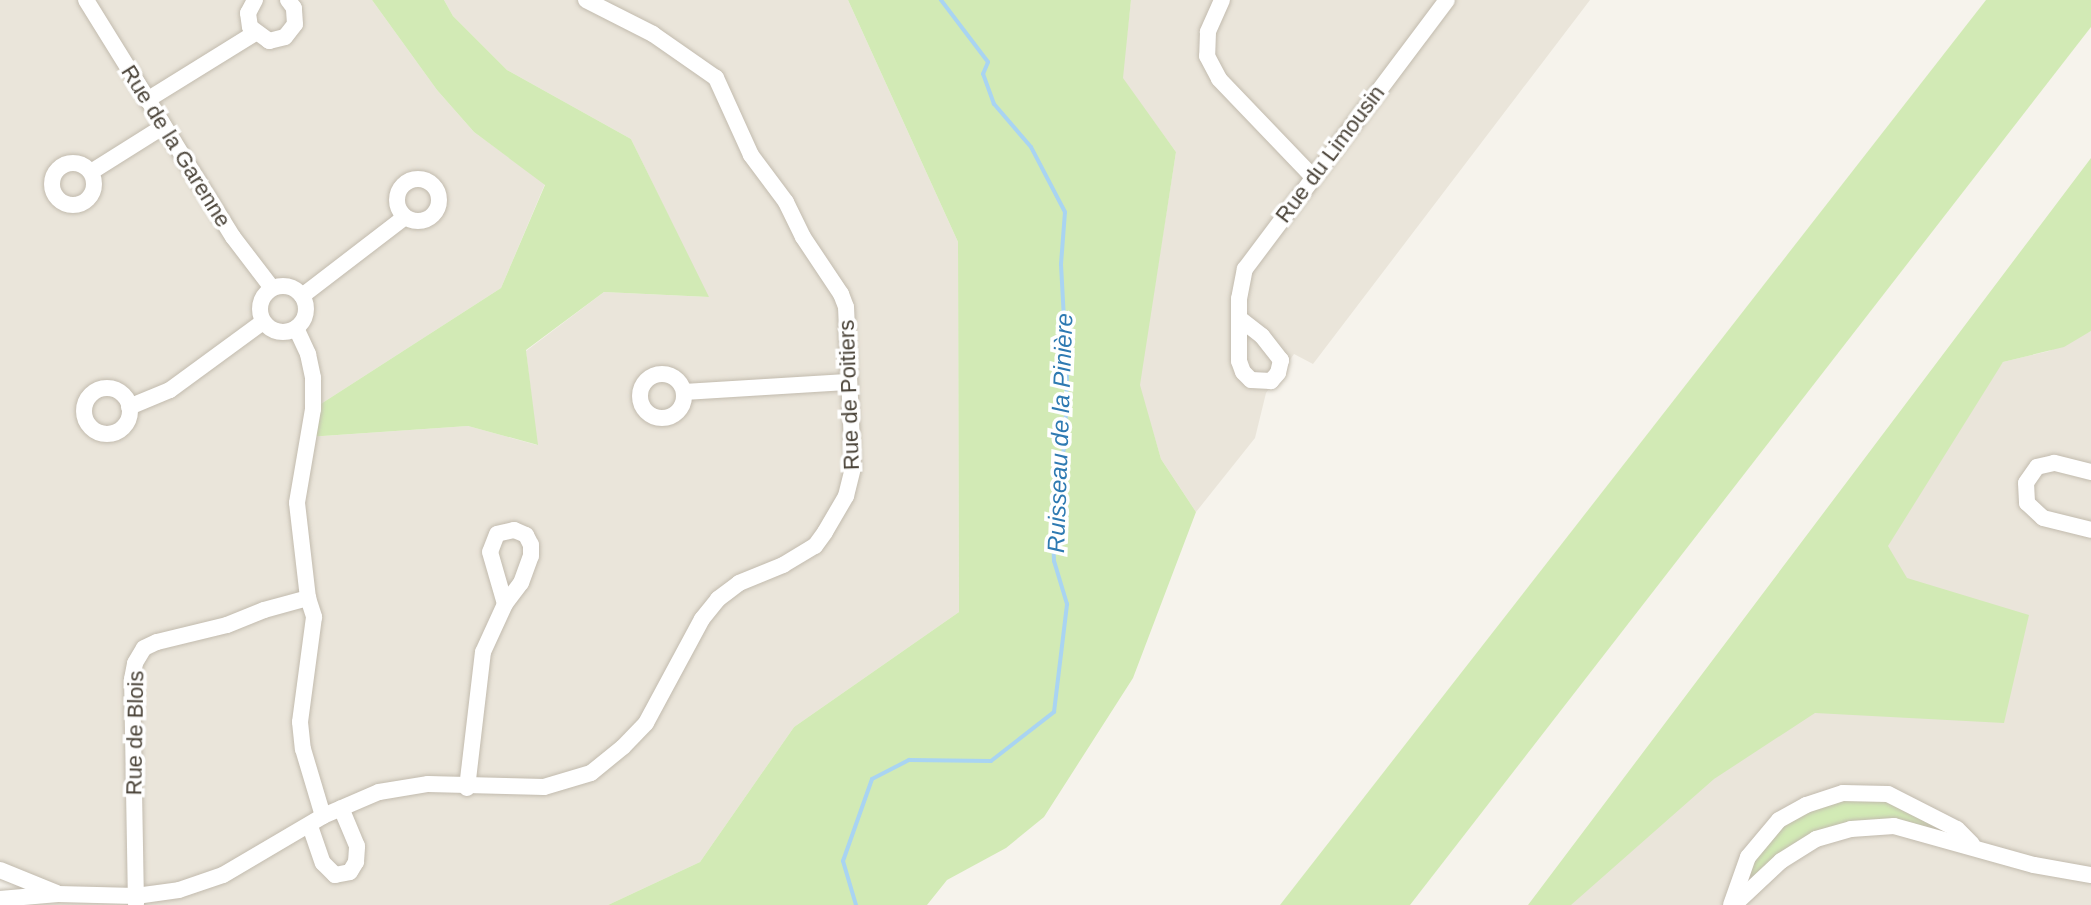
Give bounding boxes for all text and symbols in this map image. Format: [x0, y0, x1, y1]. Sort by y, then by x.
street label: Rue de la Garenne [116, 60, 236, 232]
street label: Rue du Limousin [1270, 80, 1390, 228]
water label: Ruisseau de la Pinière [1041, 313, 1079, 553]
street label: Rue de Poitiers [833, 319, 865, 471]
street label: Rue de Blois [121, 670, 149, 796]

